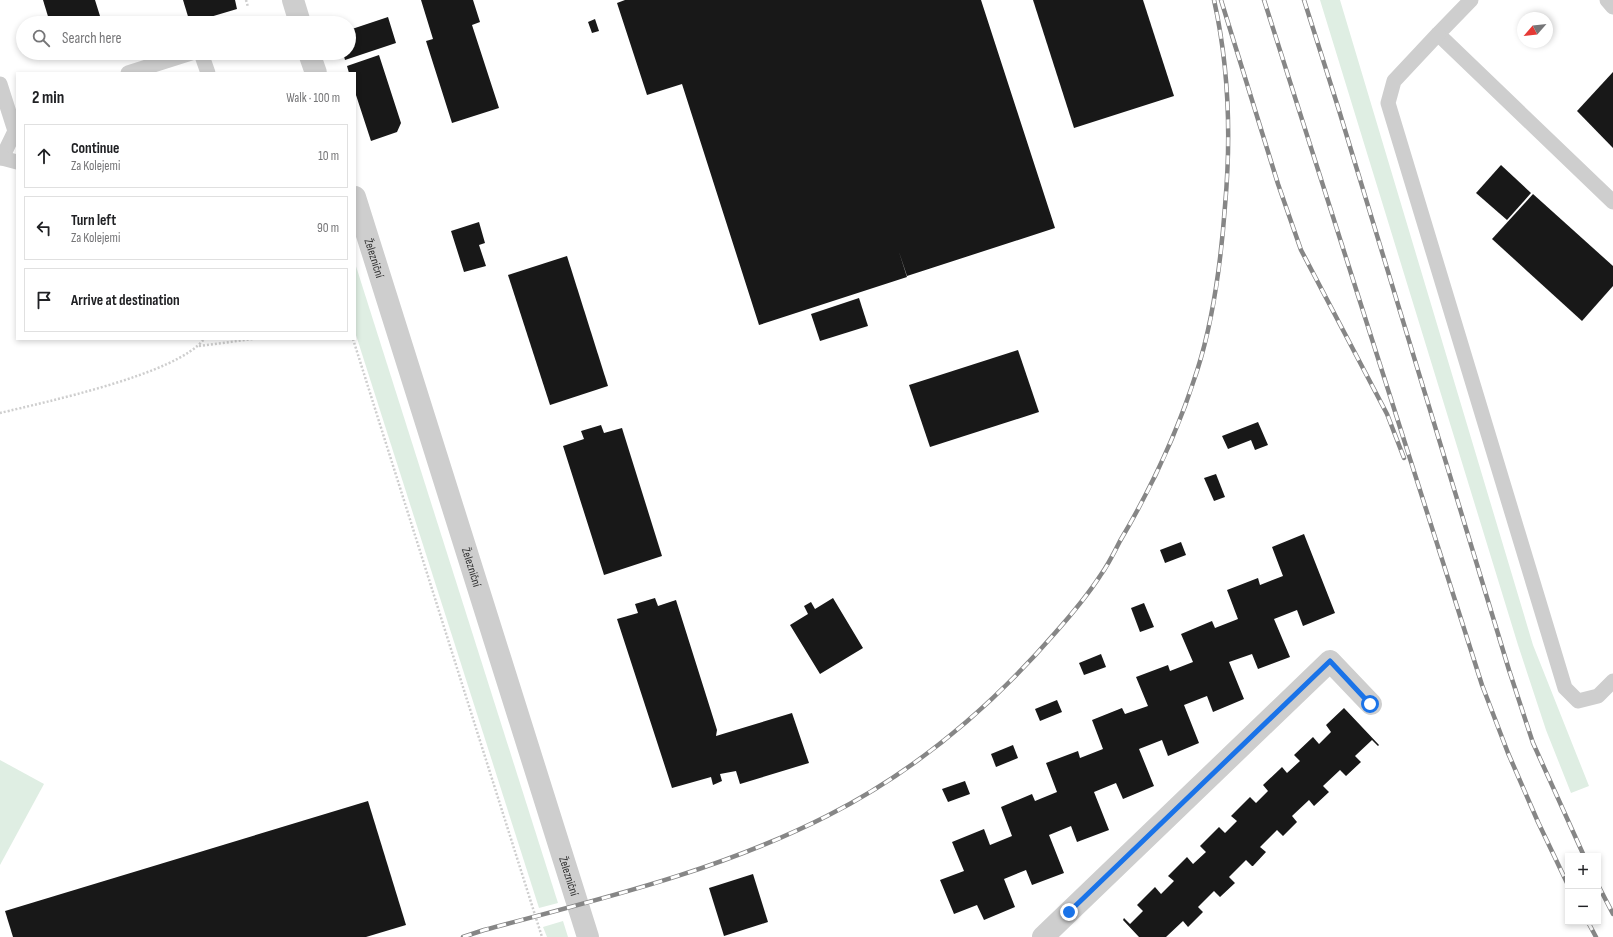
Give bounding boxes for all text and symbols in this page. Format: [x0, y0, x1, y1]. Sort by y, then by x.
north arrow [1517, 12, 1553, 48]
search box [16, 16, 356, 60]
icon: search [30, 27, 52, 49]
text: Search here [62, 29, 122, 48]
text: 2 min [32, 88, 64, 108]
text: Walk · 100 m [286, 90, 340, 106]
text: Continue [71, 139, 120, 158]
icon: ahead [33, 145, 55, 167]
text: 10 m [318, 148, 339, 164]
text: Za Kolejemi [71, 158, 120, 174]
text: Turn left [71, 211, 116, 230]
icon: left [33, 217, 55, 239]
text: 90 m [317, 220, 339, 236]
text: Za Kolejemi [71, 230, 120, 246]
street label: Železniční [361, 237, 387, 280]
icon: arrive [33, 289, 55, 311]
text: Arrive at destination [71, 291, 180, 310]
street label: Železniční [458, 546, 485, 589]
route start [1361, 695, 1379, 713]
map controls [1565, 853, 1601, 925]
button: + [1565, 853, 1601, 889]
street label: Železniční [555, 855, 582, 899]
button: − [1565, 889, 1601, 925]
route end [1060, 903, 1078, 921]

